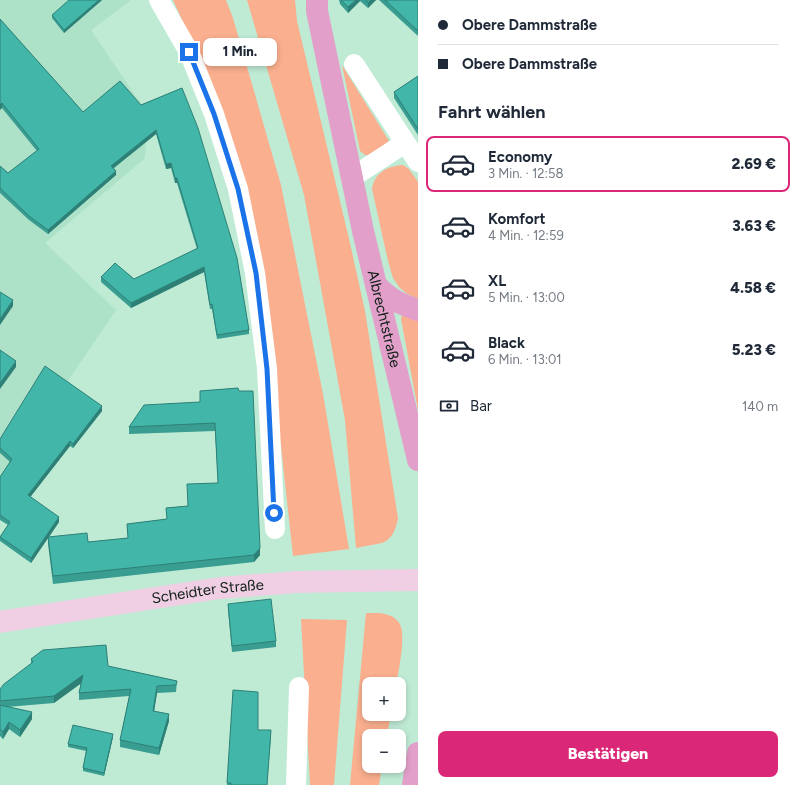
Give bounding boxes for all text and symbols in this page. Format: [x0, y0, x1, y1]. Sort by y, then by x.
text: Obere Dammstraße [462, 16, 597, 34]
callout: 1 Min. [203, 38, 277, 66]
route end [180, 43, 198, 61]
text: 1 Min. [223, 44, 257, 59]
text: Obere Dammstraße [462, 55, 597, 73]
text: Fahrt wählen [438, 101, 545, 123]
icon: car [440, 146, 476, 182]
text: Economy [488, 148, 553, 166]
text: 2.69 € [731, 155, 776, 173]
text: 3 Min. · 12:58 [488, 166, 563, 181]
icon: car [440, 208, 476, 244]
text: Komfort [488, 210, 545, 228]
text: 3.63 € [732, 217, 776, 235]
text: 4 Min. · 12:59 [488, 228, 564, 243]
street label: Albrechtstraße [364, 268, 404, 369]
icon: car [440, 270, 476, 306]
text: XL [488, 272, 506, 290]
text: 4.58 € [730, 279, 776, 297]
text: 5 Min. · 13:00 [488, 290, 565, 305]
icon: car [440, 332, 476, 368]
text: Black [488, 334, 525, 352]
text: 5.23 € [732, 341, 776, 359]
text: 6 Min. · 13:01 [488, 352, 562, 367]
icon: cash [438, 395, 460, 417]
text: Bar [470, 397, 492, 415]
text: 140 m [742, 399, 778, 414]
route start [265, 504, 283, 522]
street label: Scheidter Straße [150, 576, 265, 607]
map controls [362, 677, 406, 773]
button: + [362, 677, 406, 721]
button: − [362, 729, 406, 773]
button: Bestätigen [438, 731, 778, 777]

